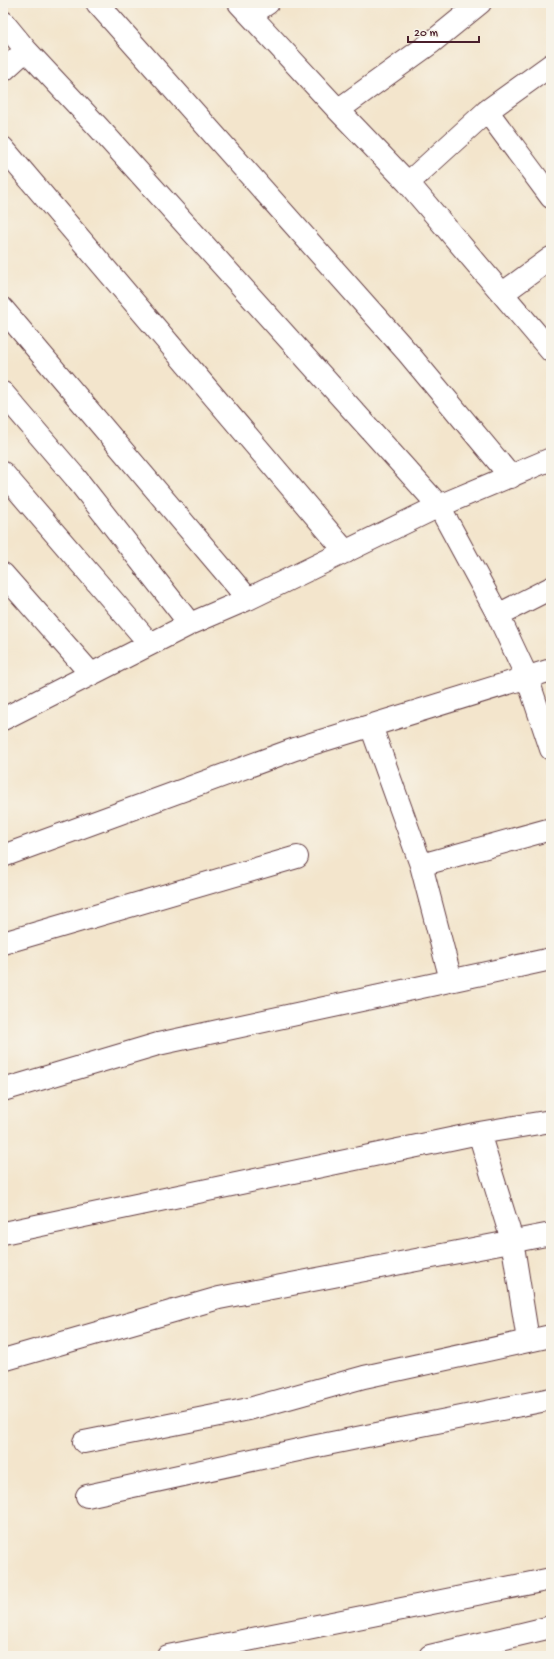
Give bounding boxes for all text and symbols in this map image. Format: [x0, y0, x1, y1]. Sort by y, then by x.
scale bar [408, 18, 479, 44]
text: 20 m [414, 27, 439, 41]

